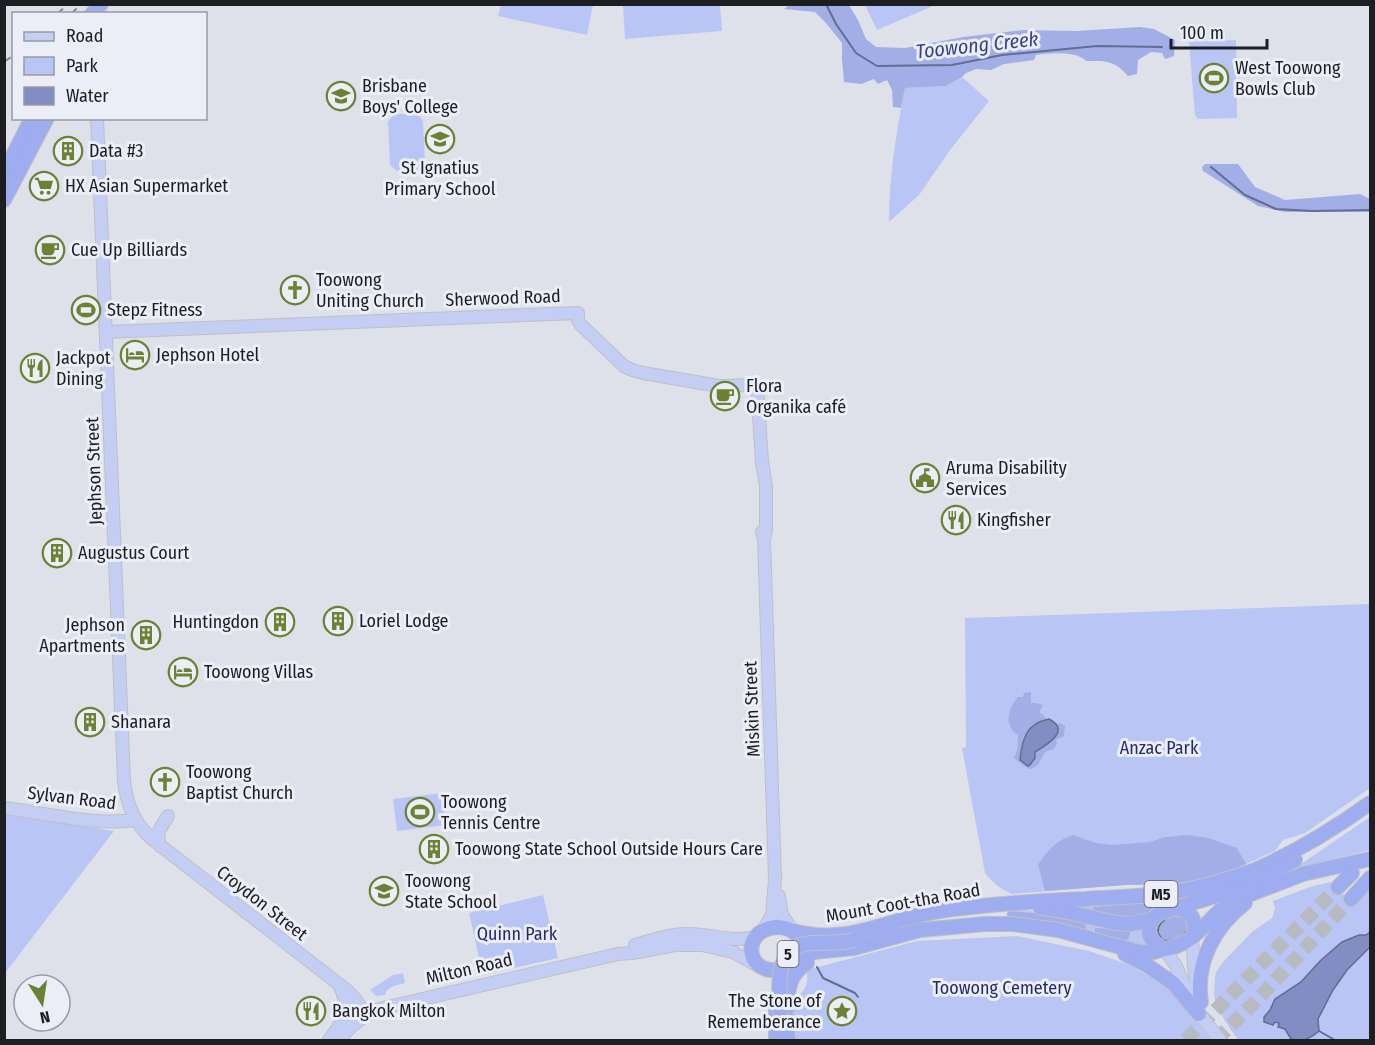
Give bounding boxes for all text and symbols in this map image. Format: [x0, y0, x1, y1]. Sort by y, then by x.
legend [12, 12, 207, 120]
scale bar [1171, 12, 1267, 50]
text: 100 m [1180, 22, 1224, 44]
text: Road [66, 25, 103, 47]
water label: Toowong Creek [915, 27, 1040, 63]
text: Park [66, 55, 99, 77]
place label: West Toowong Bowls Club [1235, 57, 1341, 100]
sports icon: West Toowong Bowls Club [1198, 62, 1230, 94]
place label: Brisbane Boys' College [362, 75, 458, 118]
school or university icon: Brisbane Boys' College [325, 80, 357, 112]
text: Water [66, 85, 109, 107]
school or university icon: St Ignatius Primary School [424, 123, 456, 155]
building icon: Data #3 [52, 135, 84, 167]
place label: Data #3 [89, 140, 143, 162]
place label: St Ignatius Primary School [385, 157, 496, 200]
supermarket icon: HX Asian Supermarket [28, 170, 60, 202]
place label: HX Asian Supermarket [65, 175, 228, 197]
cafe icon: Cue Up Billiards [34, 234, 66, 266]
place label: Cue Up Billiards [71, 239, 187, 261]
place label: Toowong Uniting Church [316, 269, 424, 312]
church icon: Toowong Uniting Church [279, 274, 311, 306]
street label: Sherwood Road [445, 285, 561, 311]
sports icon: Stepz Fitness [70, 294, 102, 326]
place label: Stepz Fitness [107, 299, 203, 321]
hotel icon: Jephson Hotel [119, 339, 151, 371]
place label: Jephson Hotel [156, 344, 260, 366]
place label: Jackpot Dining [56, 347, 111, 390]
restaurant icon: Jackpot Dining [19, 352, 51, 384]
place label: Flora Organika café [746, 375, 846, 418]
cafe icon: Flora Organika café [709, 380, 741, 412]
street label: Jephson Street [81, 417, 107, 525]
place label: Aruma Disability Services [946, 457, 1067, 500]
public building icon: Aruma Disability Services [909, 462, 941, 494]
restaurant icon: Kingfisher [940, 504, 972, 536]
place label: Kingfisher [977, 509, 1051, 531]
building icon: Augustus Court [41, 537, 73, 569]
place label: Augustus Court [78, 542, 189, 564]
building icon: Loriel Lodge [322, 605, 354, 637]
building icon: Huntingdon [264, 606, 296, 638]
place label: Loriel Lodge [359, 610, 449, 632]
place label: Huntingdon [173, 611, 259, 633]
place label: Jephson Apartments [39, 614, 125, 657]
building icon: Jephson Apartments [130, 619, 162, 651]
hotel icon: Toowong Villas [167, 656, 199, 688]
place label: Toowong Villas [204, 661, 314, 683]
street label: Miskin Street [739, 661, 765, 757]
building icon: Shanara [74, 706, 106, 738]
place label: Shanara [111, 711, 171, 733]
park label: Anzac Park [1120, 737, 1199, 759]
place label: Toowong Baptist Church [186, 761, 293, 804]
church icon: Toowong Baptist Church [149, 766, 181, 798]
street label: Sylvan Road [27, 782, 117, 814]
place label: Toowong Tennis Centre [441, 791, 540, 834]
sports icon: Toowong Tennis Centre [404, 796, 436, 828]
building icon: Toowong State School Outside Hours Care [418, 833, 450, 865]
place label: Toowong State School Outside Hours Care [455, 838, 763, 860]
street label: Croydon Street [212, 861, 312, 945]
place label: Toowong State School [405, 870, 497, 913]
school or university icon: Toowong State School [368, 875, 400, 907]
street label: Mount Coot-tha Road [824, 879, 982, 927]
road number: M5 [1144, 881, 1178, 907]
park label: Quinn Park [477, 923, 558, 945]
road number: 5 [778, 941, 798, 967]
street label: Milton Road [424, 948, 514, 990]
north arrow [12, 973, 72, 1033]
park label: Toowong Cemetery [933, 977, 1071, 999]
place label: The Stone of Rememberance [707, 990, 822, 1033]
restaurant icon: Bangkok Milton [295, 995, 327, 1027]
place icon: The Stone of Rememberance [826, 995, 858, 1027]
place label: Bangkok Milton [332, 1000, 446, 1022]
text: N [38, 1007, 52, 1027]

